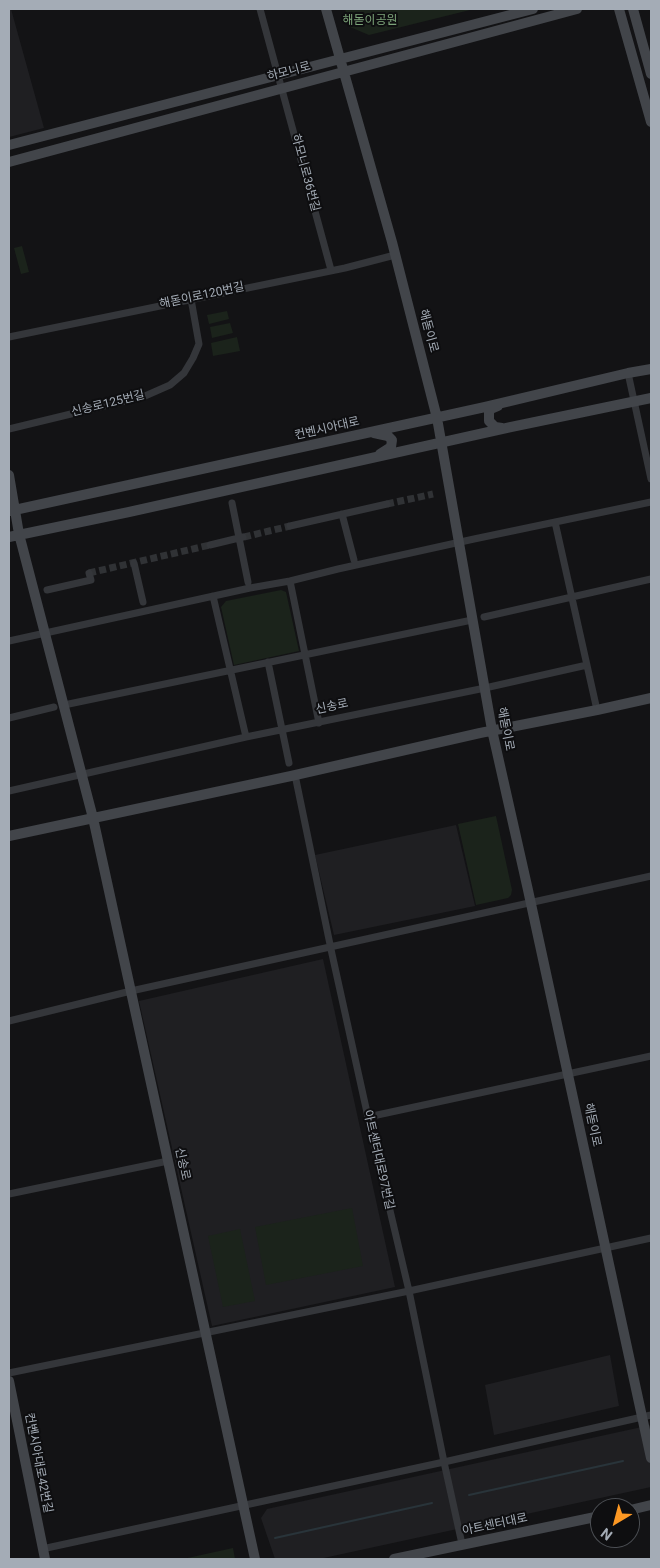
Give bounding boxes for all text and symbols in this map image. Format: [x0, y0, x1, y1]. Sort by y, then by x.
park label: 해돋이공원 [342, 14, 398, 28]
street label: 하모니로 [266, 59, 312, 85]
street label: 하모니로36번길 [288, 133, 322, 213]
street label: 해돋이로120번길 [158, 280, 246, 312]
street label: 해돋이로 [415, 308, 441, 354]
street label: 신송로125번길 [70, 388, 146, 420]
street label: 컨벤시아대로 [293, 415, 361, 443]
street label: 신송로 [314, 697, 350, 717]
street label: 해돋이로 [494, 706, 516, 752]
street label: 해돋이로 [580, 1102, 604, 1148]
street label: 아트센터대로97번길 [360, 1109, 396, 1211]
street label: 신송로 [172, 1146, 192, 1182]
street label: 컨벤시아대로42번길 [21, 1412, 55, 1514]
north arrow [590, 1498, 640, 1548]
street label: 아트센터대로 [461, 1511, 529, 1539]
text: N [598, 1525, 615, 1544]

